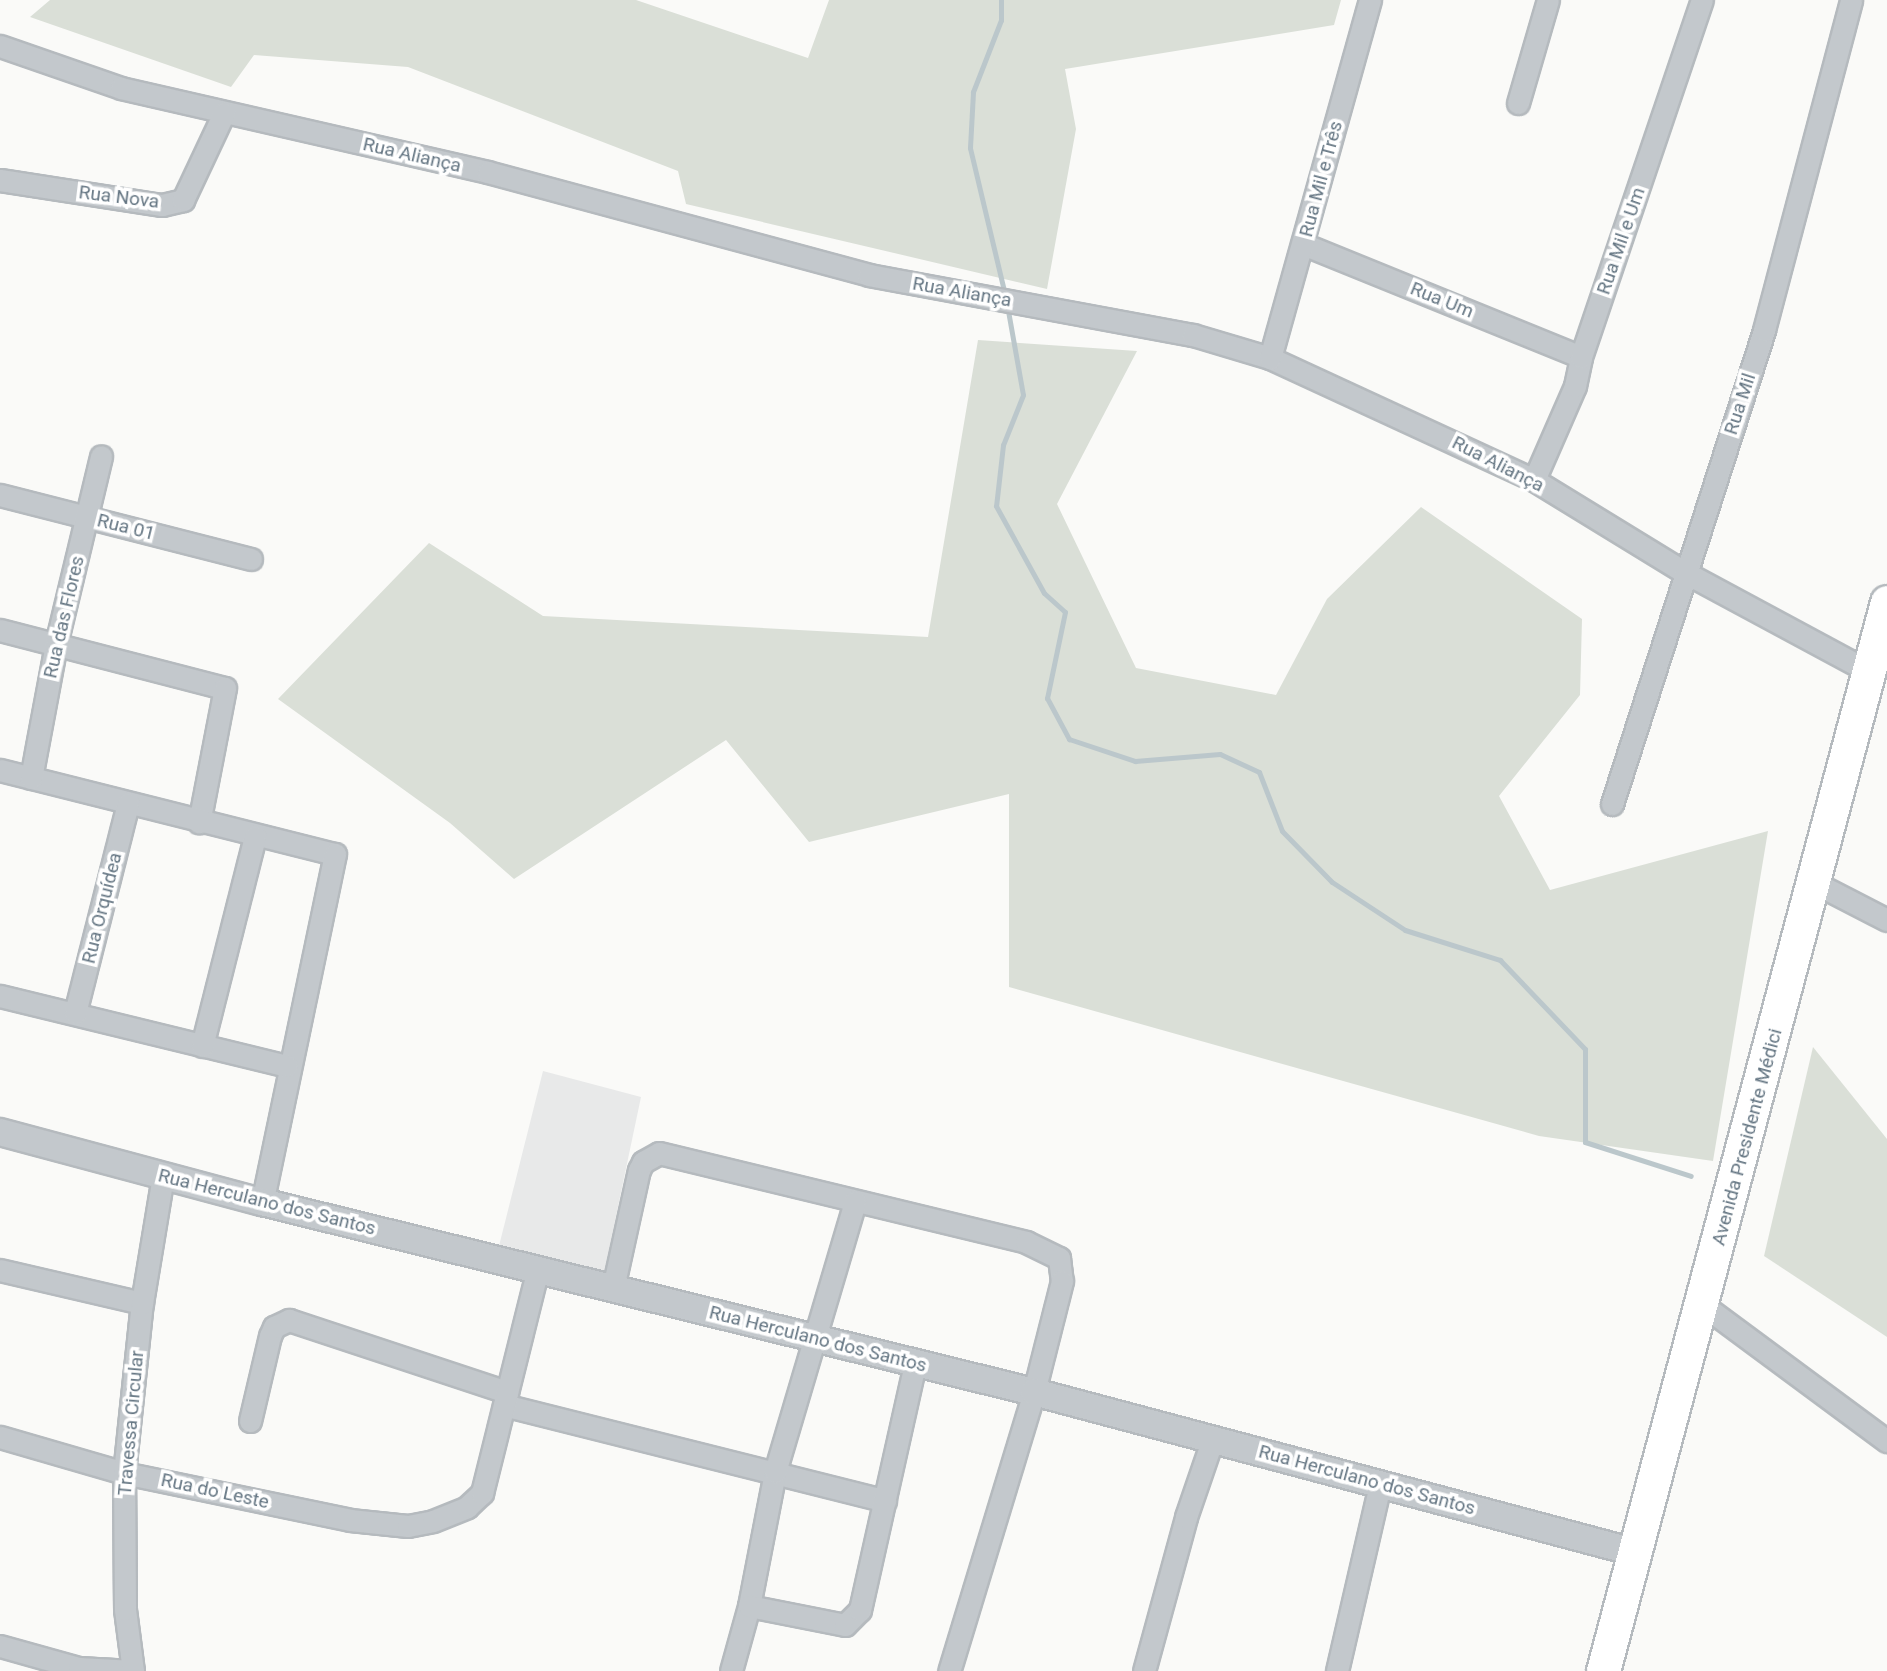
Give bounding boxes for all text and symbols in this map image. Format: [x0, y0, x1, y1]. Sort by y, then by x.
street label: Rua Mil e Três [1295, 118, 1347, 240]
street label: Rua Aliança [361, 133, 463, 177]
street label: Rua Nova [77, 181, 161, 213]
street label: Rua Mil e Um [1592, 185, 1650, 297]
street label: Rua Aliança [911, 272, 1013, 312]
street label: Rua Um [1407, 277, 1477, 323]
street label: Rua Mil [1719, 370, 1761, 438]
street label: Rua Aliança [1448, 431, 1548, 497]
street label: Rua 01 [95, 509, 157, 545]
street label: Rua das Flores [39, 554, 89, 680]
street label: Rua Orquídea [77, 850, 127, 966]
street label: Avenida Presidente Médici [1707, 1026, 1787, 1248]
street label: Rua Herculano dos Santos [156, 1164, 378, 1240]
street label: Rua Herculano dos Santos [707, 1301, 929, 1377]
street label: Travessa Circular [113, 1349, 149, 1497]
street label: Rua Herculano dos Santos [1256, 1440, 1478, 1520]
street label: Rua do Leste [159, 1468, 271, 1514]

